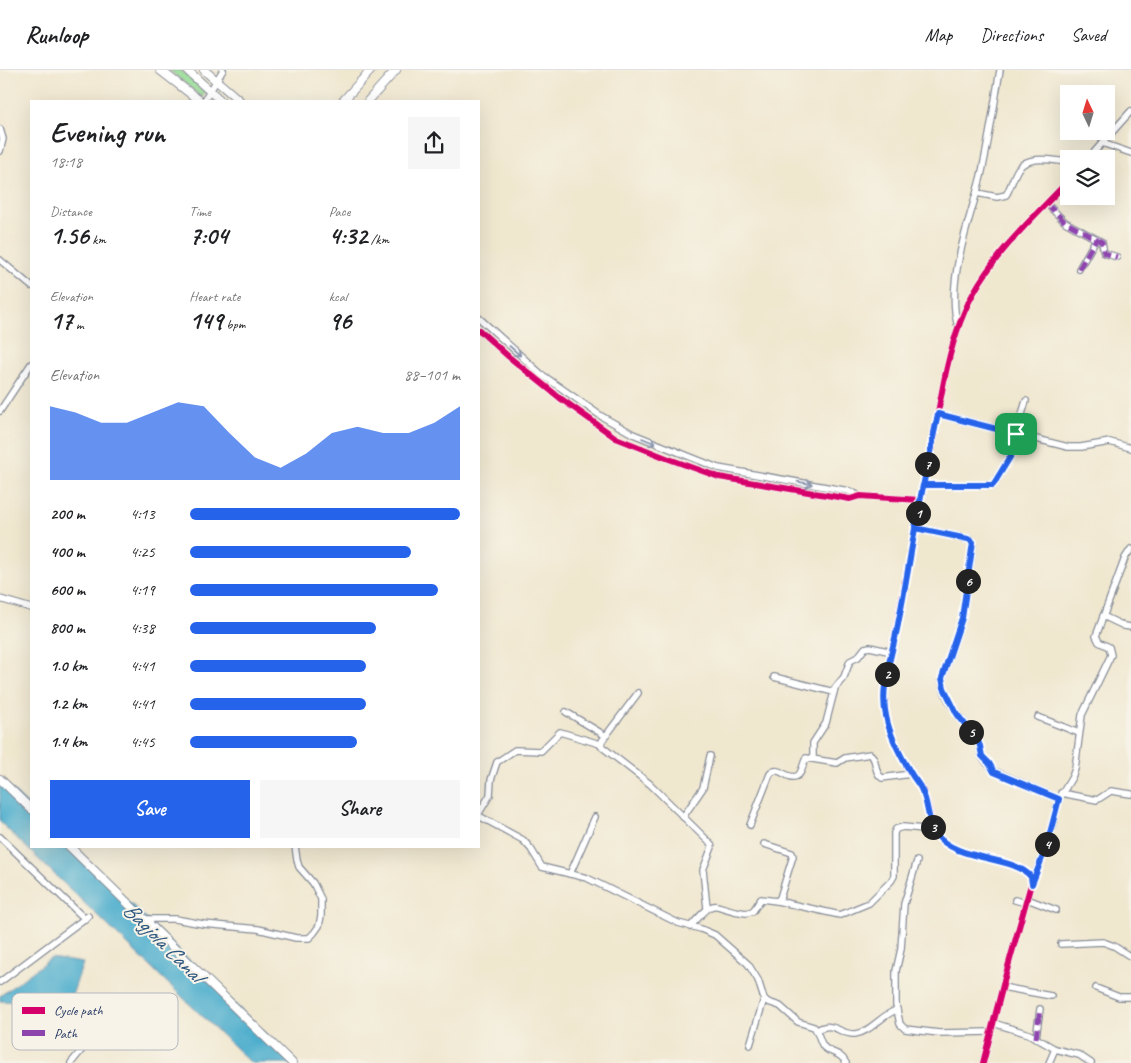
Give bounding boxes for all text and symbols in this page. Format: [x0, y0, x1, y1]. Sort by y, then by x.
text: Runloop [25, 20, 88, 50]
text: Map [925, 24, 952, 46]
text: Directions [980, 24, 1043, 46]
text: Saved [1071, 24, 1106, 46]
north arrow [1060, 85, 1115, 140]
map controls [1060, 85, 1115, 205]
text: Evening run [50, 115, 165, 150]
button: share [408, 117, 460, 169]
button: layers [1060, 150, 1115, 205]
text: 18:18 [50, 152, 82, 172]
text: Distance [50, 203, 92, 220]
text: Time [189, 203, 211, 220]
text: Pace [329, 203, 350, 220]
text: 1.56 [50, 220, 89, 252]
text: 7:04 [189, 220, 228, 252]
text: 4:32 [329, 220, 367, 252]
text: km [89, 231, 106, 248]
text: /km [367, 231, 389, 248]
text: Elevation [50, 288, 93, 305]
text: Heart rate [189, 288, 240, 305]
text: kcal [329, 288, 347, 305]
text: 17 [50, 305, 72, 337]
text: 149 [189, 305, 223, 337]
text: 96 [329, 305, 351, 337]
text: m [72, 316, 84, 333]
text: bpm [223, 316, 245, 333]
one-way arrow [508, 345, 521, 357]
text: Elevation [50, 365, 99, 385]
text: 88–101 m [404, 365, 460, 385]
pin [995, 413, 1037, 455]
icon: arrive [1002, 420, 1030, 448]
one-way arrow [641, 437, 656, 446]
pin: 7 [914, 452, 940, 476]
text: 7 [924, 456, 931, 473]
one-way arrow [797, 479, 813, 489]
pin: 1 [906, 500, 930, 526]
text: 200 m [50, 504, 85, 524]
text: 4:13 [130, 504, 155, 524]
text: 1 [915, 505, 922, 522]
text: 400 m [50, 542, 85, 562]
text: 4:25 [130, 542, 155, 562]
pin: 6 [956, 568, 980, 594]
text: 6 [965, 573, 972, 590]
text: 600 m [50, 580, 85, 600]
text: 4:19 [130, 580, 155, 600]
text: 800 m [50, 618, 85, 638]
text: 4:38 [130, 618, 155, 638]
text: 1.0 km [50, 656, 87, 676]
text: 4:41 [130, 656, 155, 676]
pin: 2 [874, 662, 900, 686]
text: 2 [884, 666, 891, 683]
text: 1.2 km [50, 694, 87, 714]
text: 4:41 [130, 694, 155, 714]
pin: 5 [958, 720, 984, 744]
text: 5 [968, 724, 975, 741]
text: 1.4 km [50, 732, 87, 752]
text: 4:45 [130, 732, 155, 752]
button: Save [50, 780, 250, 838]
button: Share [260, 780, 460, 838]
pin: 3 [920, 814, 946, 840]
text: 3 [930, 819, 937, 836]
pin: 4 [1034, 832, 1060, 856]
text: 4 [1044, 836, 1051, 853]
water label: Bagjola Canal [117, 896, 214, 993]
legend [12, 993, 178, 1050]
text: Cycle path [54, 1002, 103, 1019]
text: Path [54, 1025, 78, 1042]

